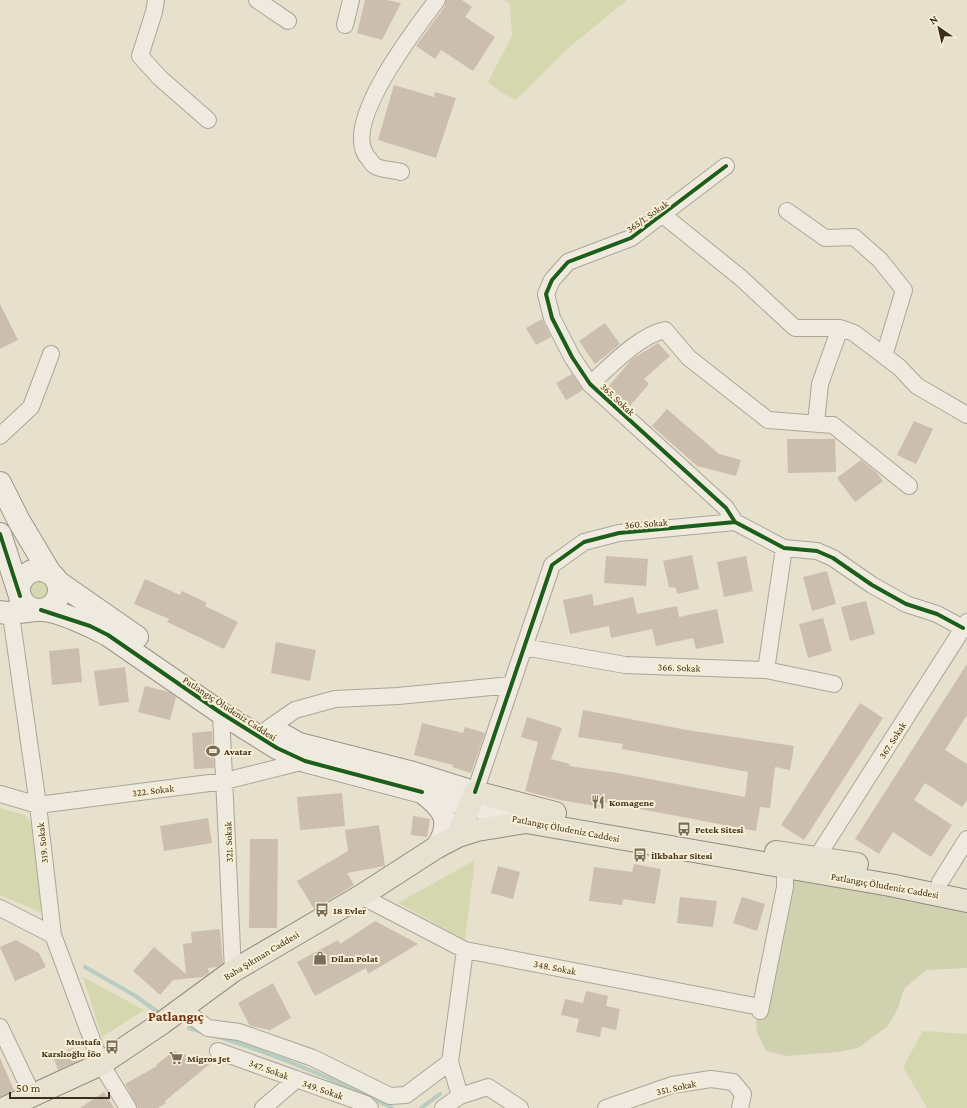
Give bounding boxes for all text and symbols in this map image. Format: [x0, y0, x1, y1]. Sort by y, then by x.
north arrow [919, 8, 959, 48]
text: N [927, 12, 940, 27]
street label: 365/1. Sokak [624, 198, 670, 235]
street label: 365. Sokak [598, 381, 637, 418]
street label: 360. Sokak [624, 516, 668, 530]
street label: 366. Sokak [657, 661, 701, 674]
street label: Patlangıç Öludeniz Caddesi [181, 674, 279, 743]
street label: 367. Sokak [876, 720, 908, 761]
sports icon: Avatar [205, 743, 221, 759]
place label: Avatar [223, 746, 252, 757]
street label: 322. Sokak [131, 782, 175, 799]
restaurant icon: Komagene [590, 794, 606, 810]
place label: Komagene [609, 797, 654, 808]
street label: Patlangıç Öludeniz Caddesi [511, 813, 621, 844]
street label: 321. Sokak [222, 821, 235, 863]
bus stop icon: Petek Sitesi [676, 821, 692, 837]
street label: 319. Sokak [35, 822, 50, 864]
place label: Petek Sitesi [695, 824, 744, 835]
bus stop icon: İlkbahar Sitesi [632, 847, 648, 863]
place label: İlkbahar Sitesi [651, 850, 713, 861]
street label: Patlangıç Öludeniz Caddesi [830, 871, 940, 900]
bus stop icon: 18 Evler [314, 902, 330, 918]
place label: 18 Evler [333, 905, 366, 916]
street label: Baha Şıkman Caddesi [222, 928, 301, 982]
shop icon: Dilan Polat [312, 950, 328, 966]
place label: Dilan Polat [331, 953, 379, 964]
street label: 348. Sokak [533, 958, 577, 977]
district label: Patlangıç [148, 1008, 205, 1024]
place label: Mustafa Karslıoğlu İöo [42, 1036, 101, 1059]
bus stop icon: Mustafa Karslıoğlu İöo [104, 1039, 120, 1055]
supermarket icon: Migros Jet [168, 1050, 184, 1066]
place label: Migros Jet [187, 1053, 231, 1064]
street label: 347. Sokak [247, 1057, 291, 1082]
scale bar [10, 1074, 109, 1100]
street label: 349. Sokak [301, 1077, 345, 1102]
street label: 351. Sokak [655, 1078, 697, 1097]
text: 50 m [16, 1081, 41, 1095]

